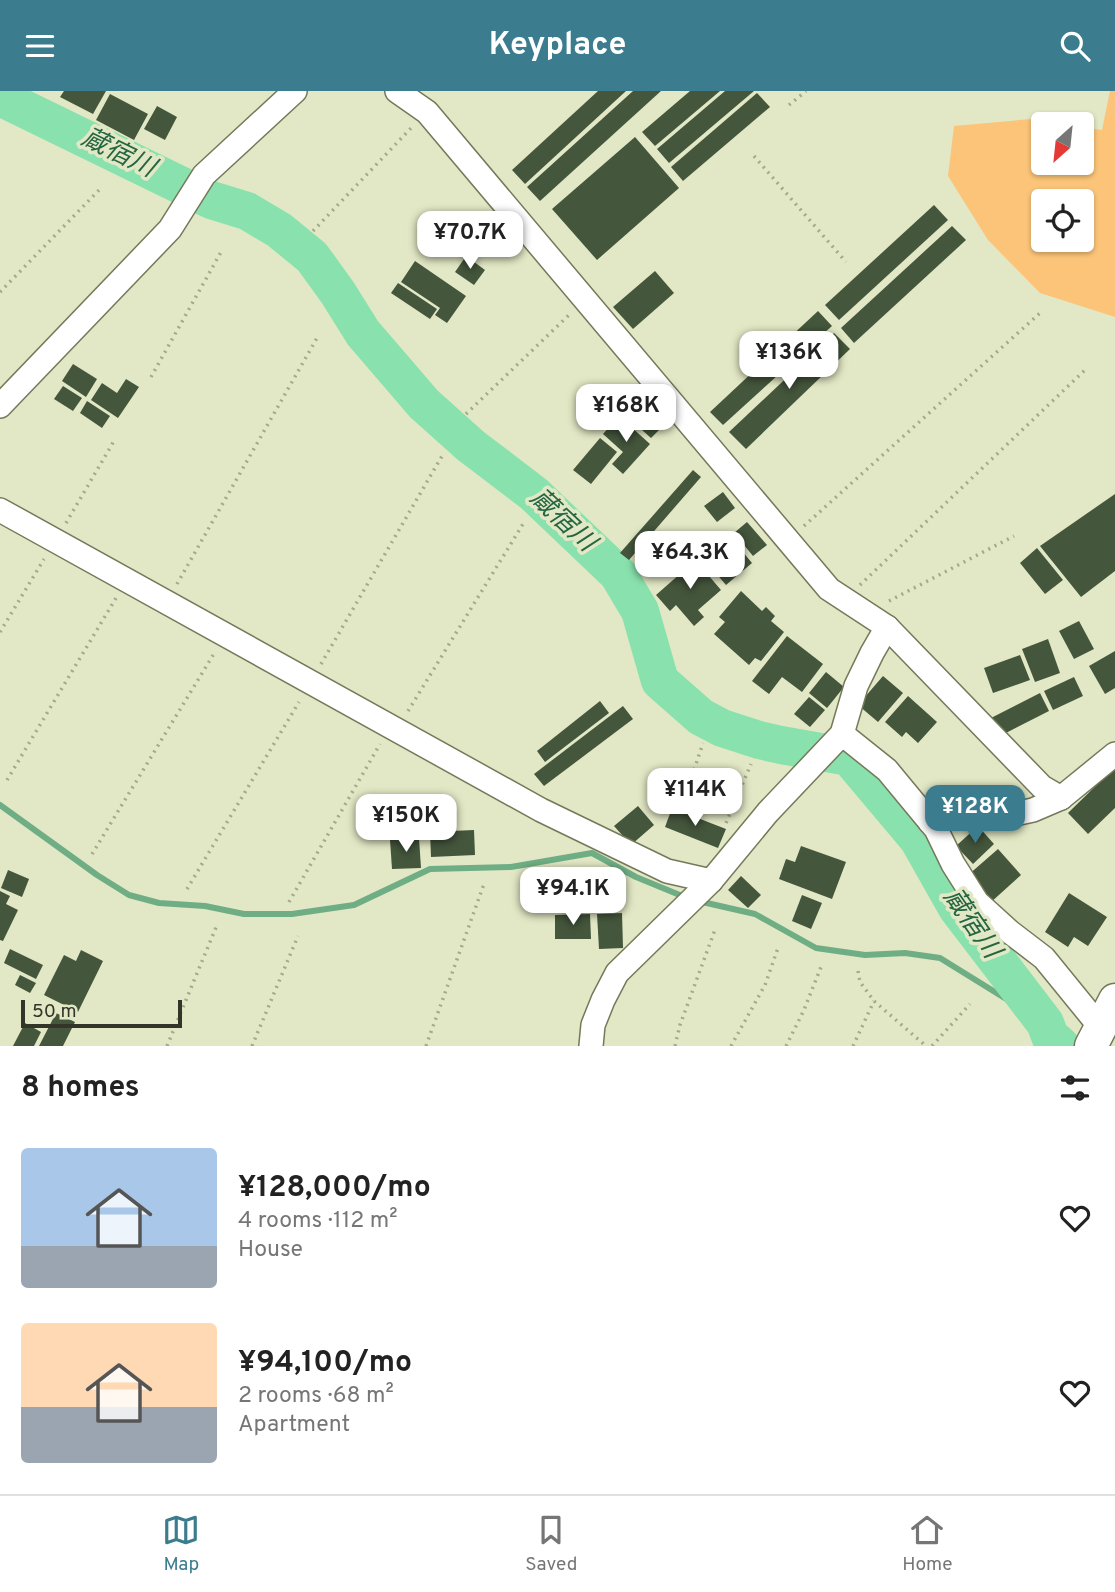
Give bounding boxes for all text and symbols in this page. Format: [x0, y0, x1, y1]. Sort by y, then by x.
text: Keyplace [489, 26, 626, 66]
icon: menu [21, 27, 59, 65]
icon: search [1056, 27, 1094, 65]
north arrow [1031, 112, 1094, 175]
map controls [1031, 112, 1094, 252]
water label: 蔵宿川 [76, 122, 163, 187]
button: locate [1031, 189, 1094, 252]
pin: ¥70.7K [413, 211, 527, 271]
text: ¥70.7K [433, 219, 507, 248]
pin: ¥136K [740, 331, 838, 391]
text: ¥136K [755, 339, 823, 368]
pin: ¥168K [577, 385, 675, 444]
text: ¥168K [592, 392, 660, 421]
water label: 蔵宿川 [522, 482, 604, 562]
pin: ¥64.3K [633, 531, 747, 591]
text: ¥64.3K [651, 539, 729, 568]
pin: ¥114K [646, 769, 744, 828]
text: ¥114K [663, 776, 727, 805]
pin: ¥128K [926, 785, 1024, 845]
text: ¥128K [941, 793, 1009, 822]
pin: ¥150K [357, 795, 455, 854]
text: ¥150K [372, 802, 440, 831]
pin: ¥94.1K [516, 867, 630, 927]
text: ¥94.1K [536, 875, 610, 904]
water label: 蔵宿川 [935, 883, 1009, 968]
scale bar [21, 997, 182, 1029]
text: 50 m [32, 1000, 77, 1024]
icon: filters [1056, 1069, 1094, 1107]
text: 8 homes [21, 1070, 140, 1107]
text: ¥128,000/mo [238, 1170, 431, 1207]
icon: home [77, 1176, 161, 1260]
icon: heart [1056, 1199, 1094, 1237]
text: 4 rooms · 112 m² [238, 1207, 398, 1236]
text: House [238, 1236, 303, 1265]
text: ¥94,100/mo [238, 1345, 412, 1382]
icon: home [77, 1351, 161, 1435]
icon: heart [1056, 1374, 1094, 1412]
text: 2 rooms · 68 m² [238, 1382, 394, 1411]
text: Apartment [238, 1411, 350, 1440]
tab: Map [162, 1511, 200, 1577]
tab: Saved [525, 1511, 577, 1577]
tab: Home [902, 1511, 953, 1577]

